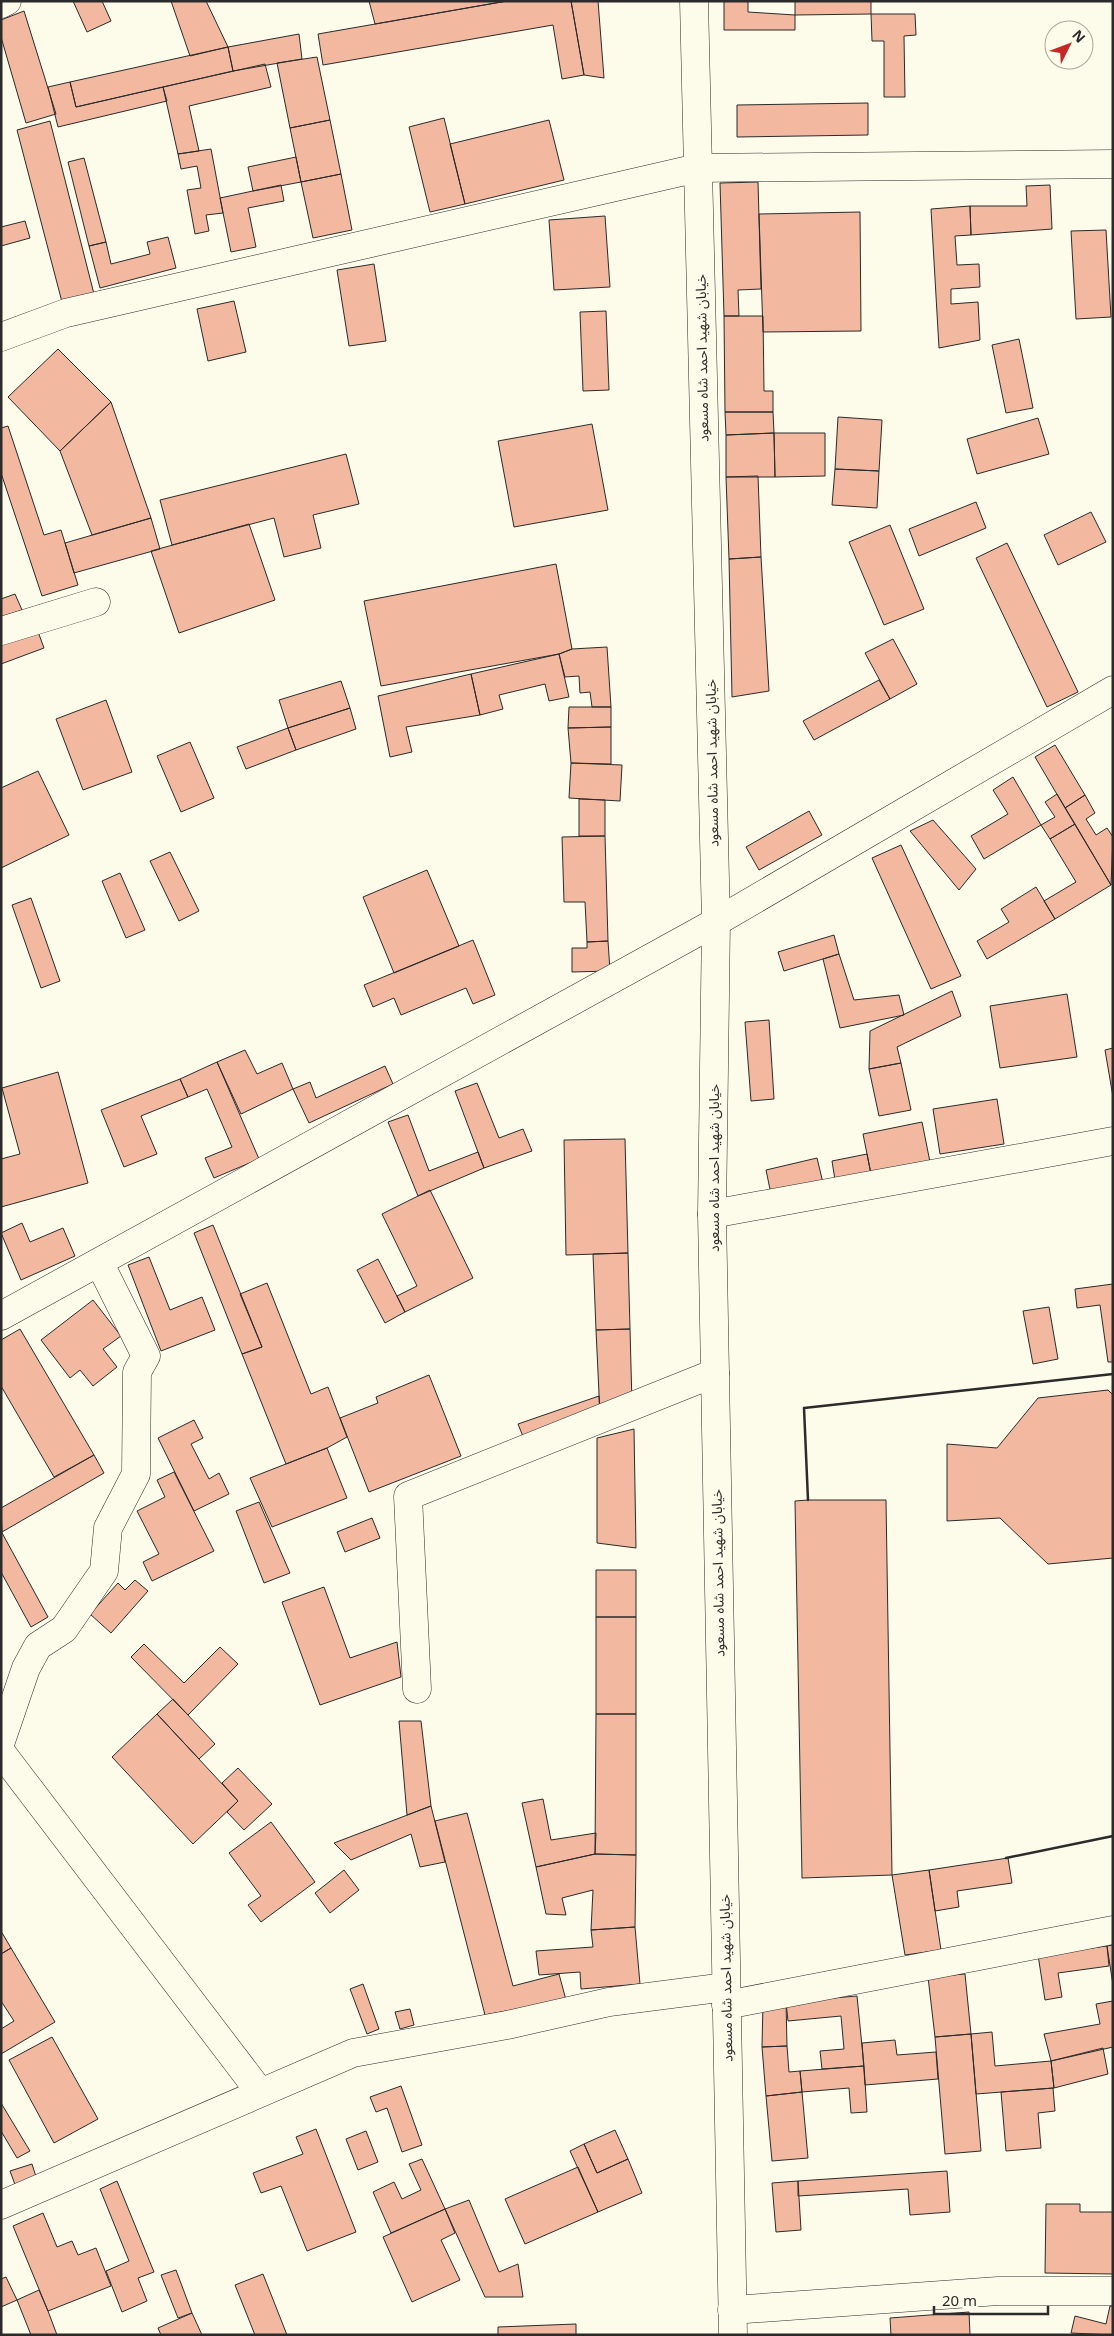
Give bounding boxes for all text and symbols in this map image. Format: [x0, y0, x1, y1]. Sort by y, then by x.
north arrow [1044, 20, 1094, 70]
text: N [1068, 25, 1090, 47]
street label: خیابان شهید احمد شاه مسعود [691, 274, 712, 442]
street label: خیابان شهید احمد شاه مسعود [701, 679, 722, 847]
street label: خیابان شهید احمد شاه مسعود [704, 1084, 723, 1252]
street label: خیابان شهید احمد شاه مسعود [707, 1489, 728, 1657]
street label: خیابان شهید احمد شاه مسعود [715, 1894, 736, 2062]
scale bar [934, 2284, 1048, 2316]
text: 20 m [942, 2290, 977, 2310]

